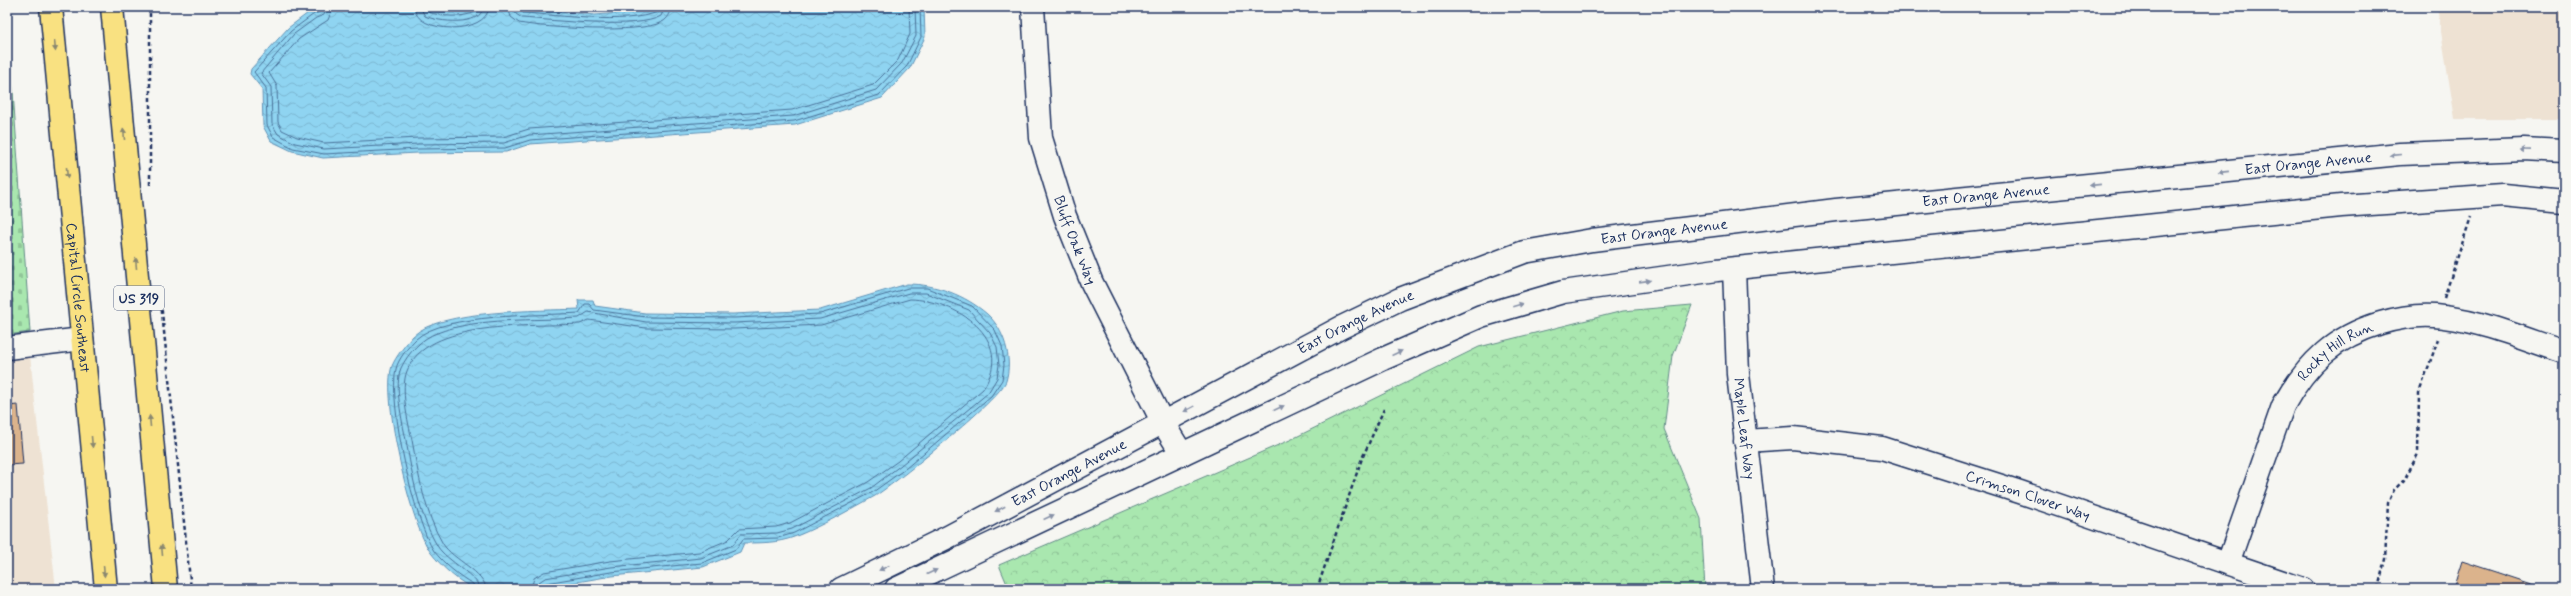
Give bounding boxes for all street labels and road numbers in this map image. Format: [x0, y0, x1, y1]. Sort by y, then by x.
street label: East Orange Avenue [2244, 148, 2373, 180]
street label: East Orange Avenue [1921, 180, 2051, 212]
street label: Bluff Oak Way [1048, 194, 1101, 288]
street label: East Orange Avenue [1599, 214, 1729, 250]
street label: Capital Circle Southeast [60, 222, 95, 374]
road number: US 319 [114, 286, 164, 310]
street label: East Orange Avenue [1294, 286, 1417, 360]
street label: Rocky Hill Run [2293, 317, 2376, 385]
street label: Maple Leaf Way [1728, 377, 1759, 481]
street label: East Orange Avenue [1008, 435, 1130, 512]
street label: Crimson Clover Way [1963, 466, 2093, 526]

